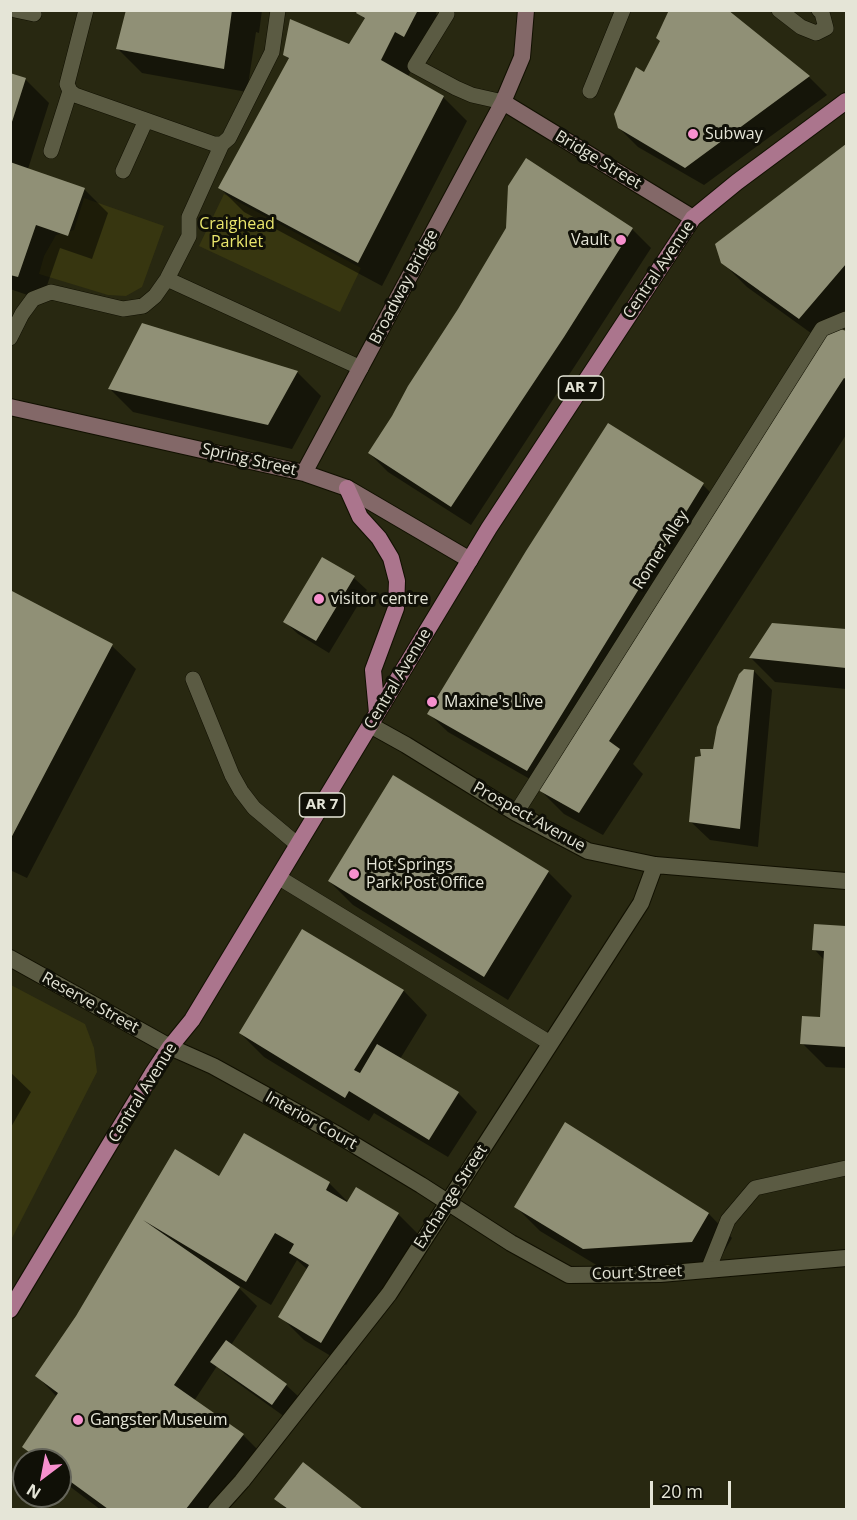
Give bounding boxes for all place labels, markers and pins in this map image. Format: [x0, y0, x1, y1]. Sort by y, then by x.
place label: Subway [705, 124, 763, 144]
marker: Subway [686, 127, 700, 141]
place label: Vault [571, 230, 609, 250]
marker: Vault [614, 233, 628, 247]
place label: visitor centre [331, 589, 428, 609]
marker: visitor centre [312, 592, 326, 606]
place label: Maxine's Live [444, 692, 543, 712]
marker: Maxine's Live [425, 695, 439, 709]
place label: Hot Springs Park Post Office [366, 855, 484, 893]
marker: Hot Springs Park Post Office [347, 867, 361, 881]
place label: Gangster Museum [90, 1410, 227, 1430]
marker: Gangster Museum [71, 1413, 85, 1427]

